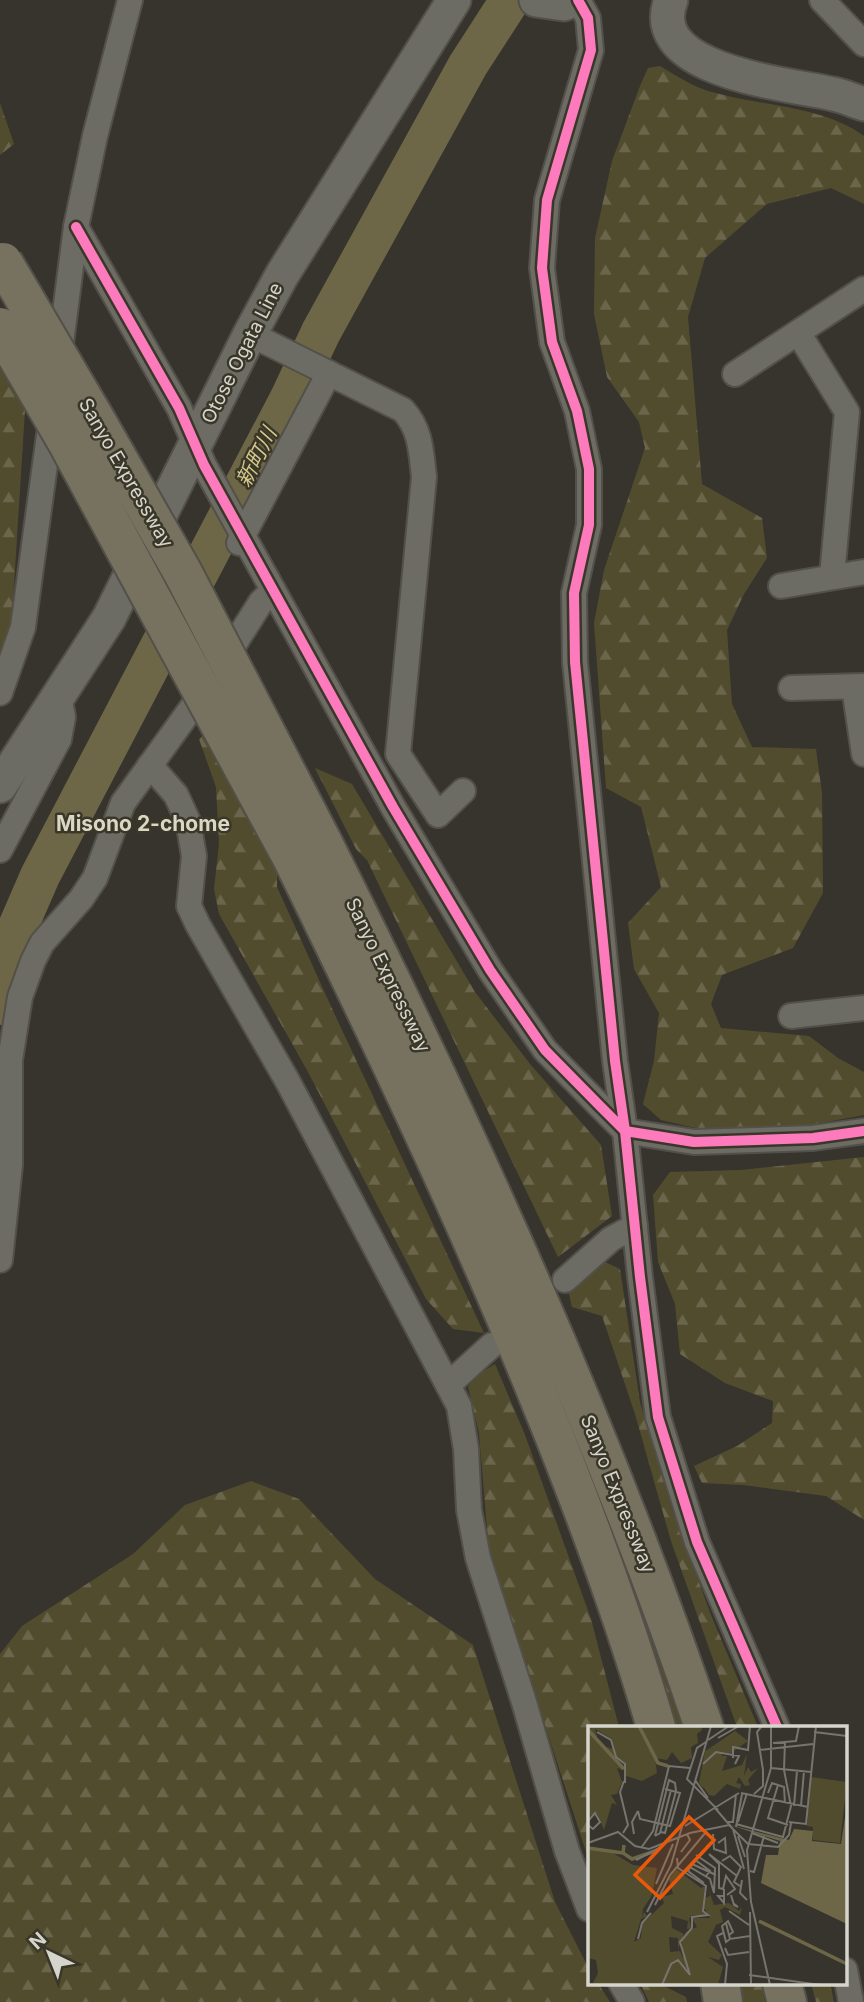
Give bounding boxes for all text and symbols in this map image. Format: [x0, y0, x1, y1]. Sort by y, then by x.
street label: Otose Ogata Line [197, 279, 287, 427]
street label: Sanyo Expressway [74, 394, 178, 552]
water label: 新町川 [231, 421, 282, 491]
district label: Misono 2-chome [56, 811, 230, 836]
street label: Sanyo Expressway [341, 894, 435, 1056]
street label: Sanyo Expressway [576, 1411, 660, 1577]
inset map [588, 1726, 846, 1984]
north arrow [14, 1918, 84, 1988]
text: N [25, 1928, 51, 1954]

